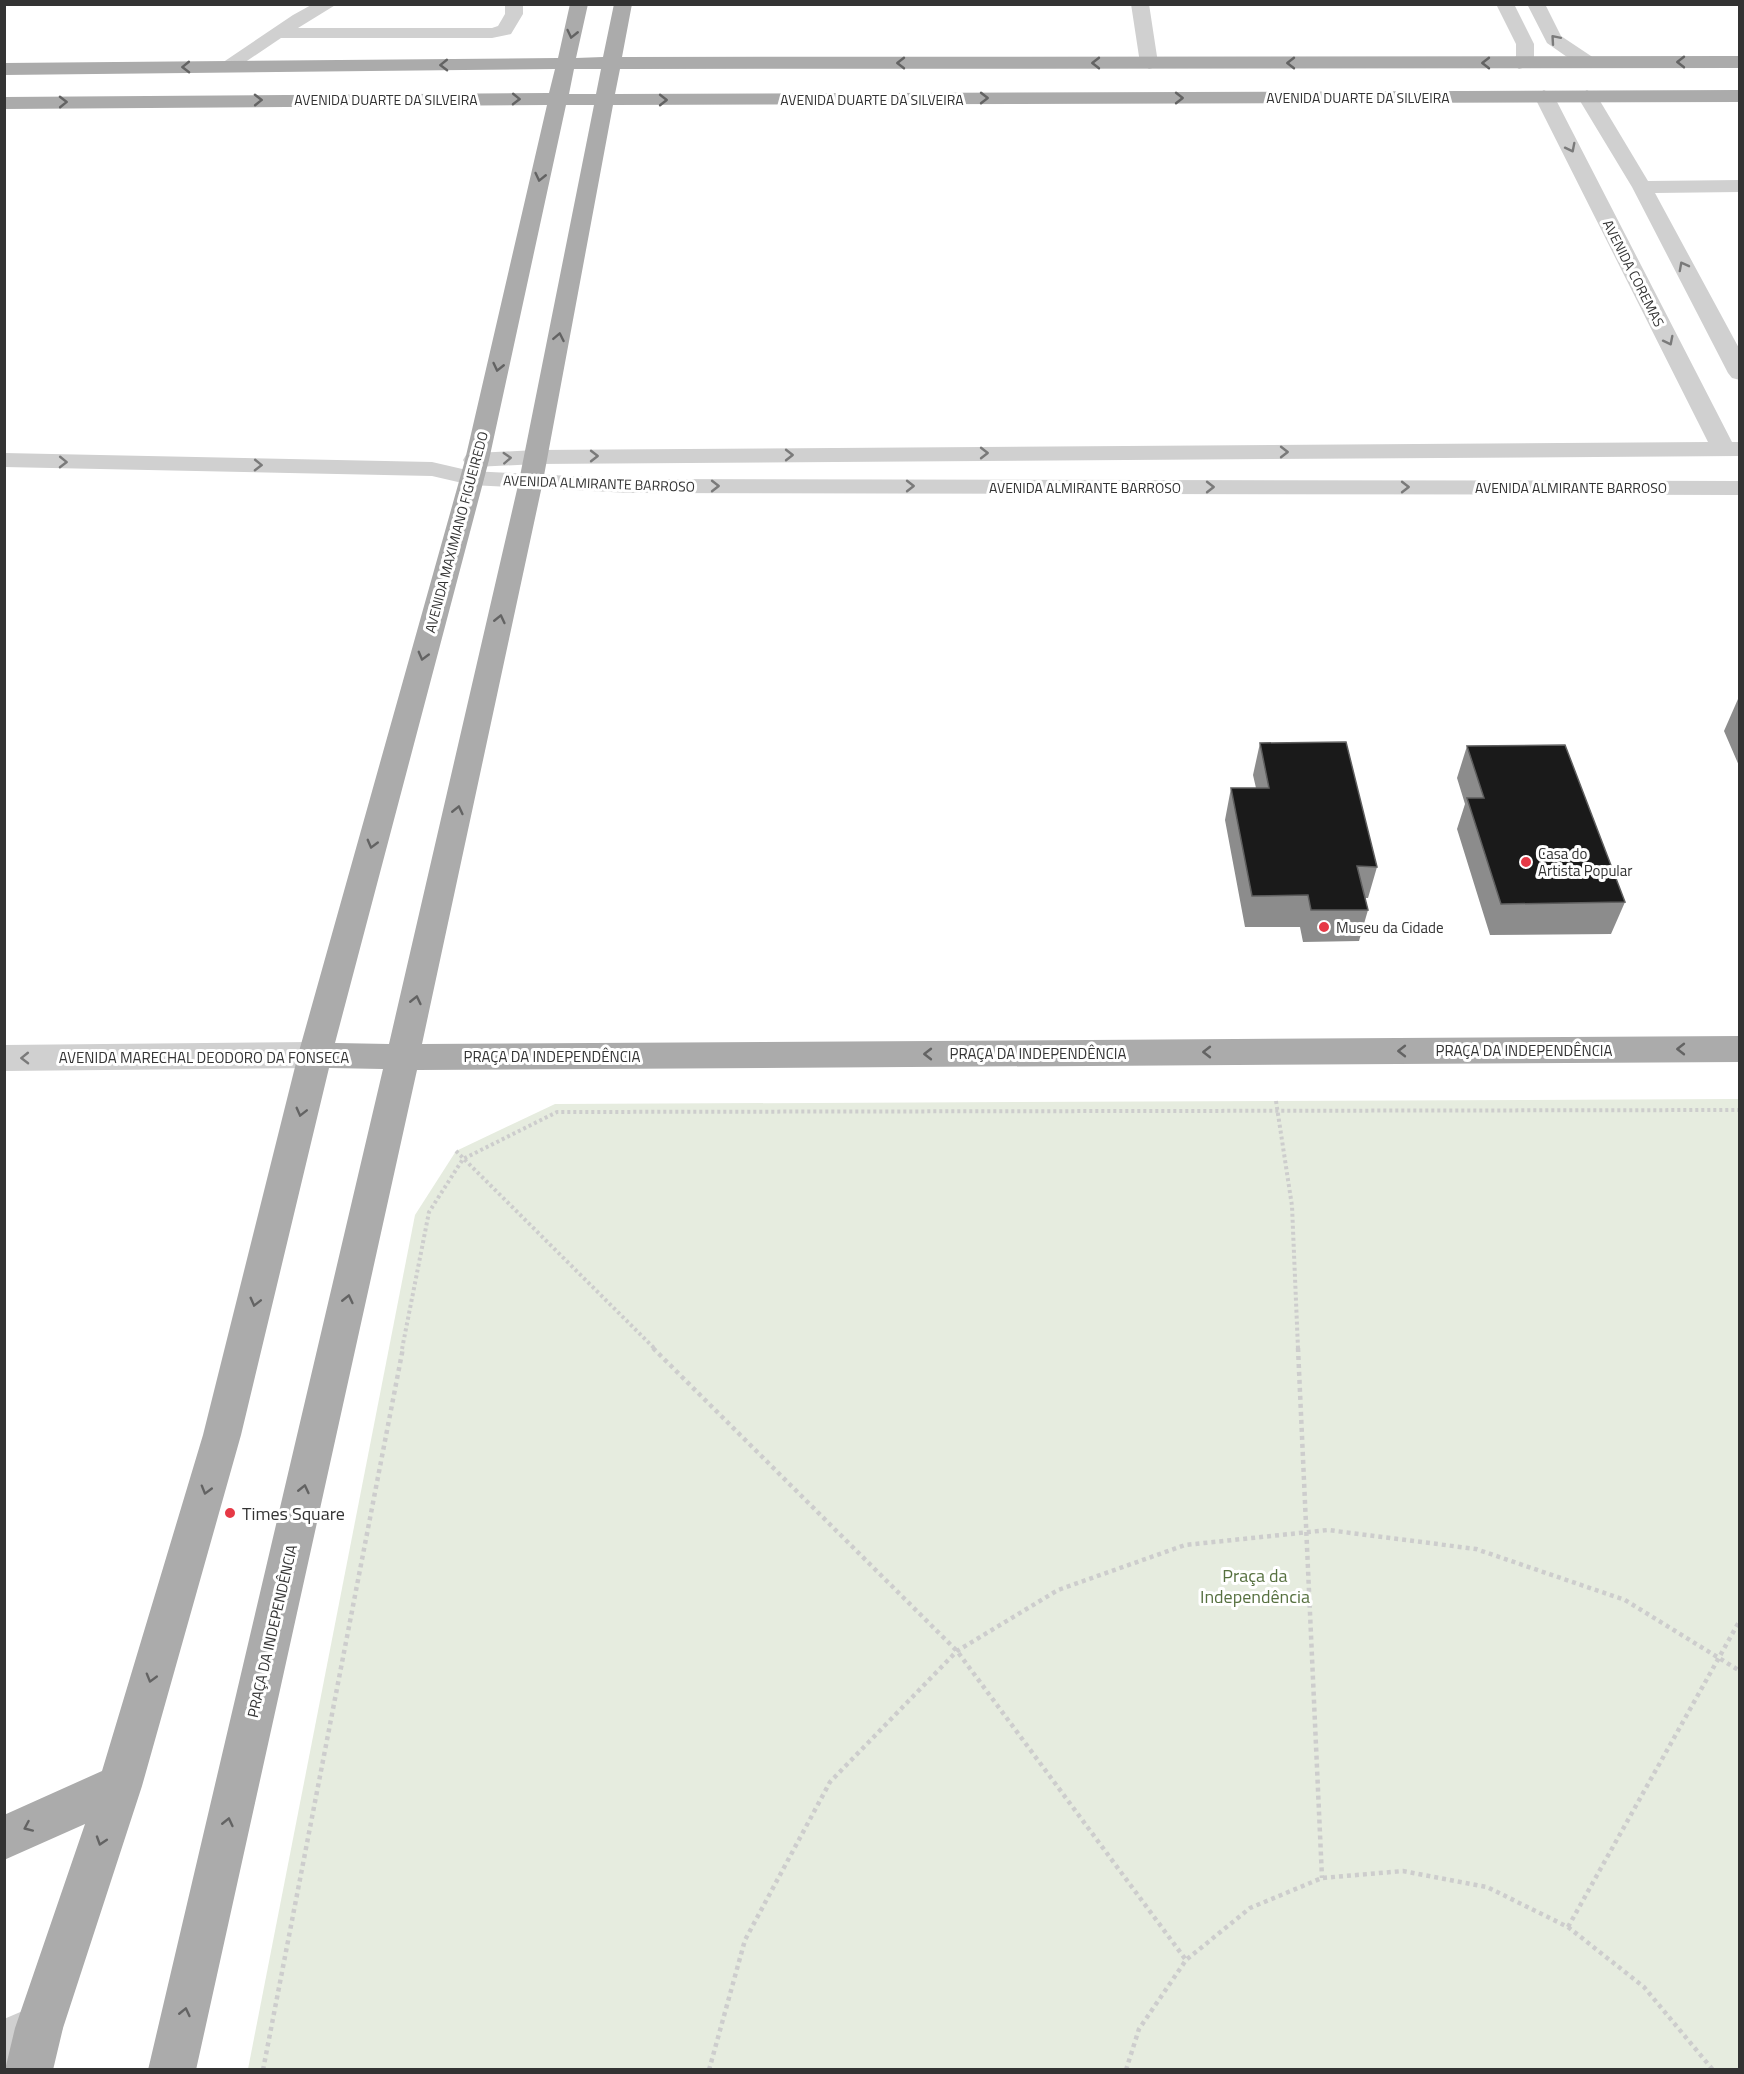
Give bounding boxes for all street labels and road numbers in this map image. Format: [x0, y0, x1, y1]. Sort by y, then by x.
street label: AVENIDA DUARTE DA SILVEIRA [1266, 87, 1450, 108]
street label: AVENIDA DUARTE DA SILVEIRA [294, 89, 478, 110]
street label: AVENIDA DUARTE DA SILVEIRA [780, 89, 964, 110]
street label: AVENIDA COREMAS [1598, 216, 1670, 330]
street label: AVENIDA MAXIMIANO FIGUEIREDO [419, 429, 493, 635]
street label: AVENIDA ALMIRANTE BARROSO [503, 469, 695, 497]
street label: AVENIDA ALMIRANTE BARROSO [989, 477, 1181, 498]
street label: AVENIDA ALMIRANTE BARROSO [1475, 477, 1667, 498]
street label: PRAÇA DA INDEPENDÊNCIA [1436, 1039, 1613, 1062]
street label: PRAÇA DA INDEPENDÊNCIA [950, 1042, 1127, 1065]
street label: PRAÇA DA INDEPENDÊNCIA [464, 1045, 641, 1068]
street label: AVENIDA MARECHAL DEODORO DA FONSECA [59, 1046, 349, 1069]
street label: PRAÇA DA INDEPENDÊNCIA [241, 1542, 303, 1720]

